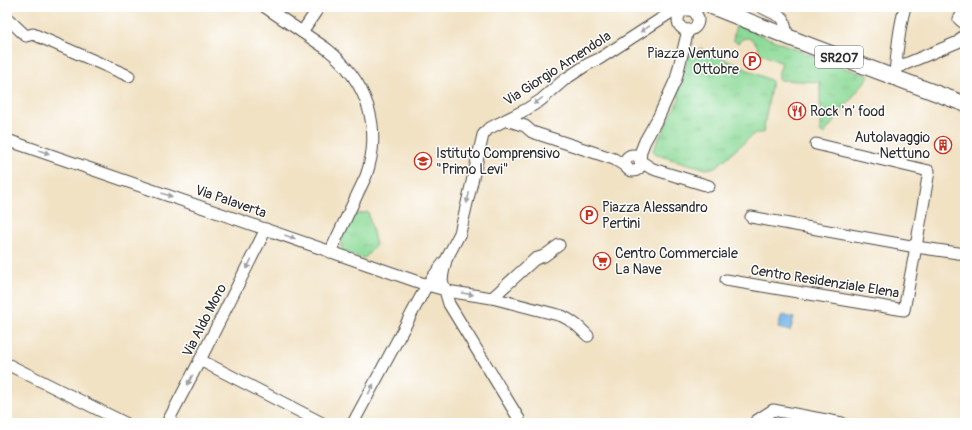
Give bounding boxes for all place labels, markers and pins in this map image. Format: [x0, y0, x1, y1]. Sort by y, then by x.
place label: Piazza Ventuno Ottobre [647, 45, 739, 78]
parking icon: Piazza Ventuno Ottobre [742, 51, 762, 71]
restaurant icon: Rock 'n' food [787, 101, 807, 121]
place label: Rock 'n' food [810, 103, 885, 120]
place label: Autolavaggio Nettuno [855, 129, 930, 162]
building icon: Autolavaggio Nettuno [933, 135, 953, 155]
place label: Istituto Comprensivo "Primo Levi" [436, 145, 560, 178]
school or university icon: Istituto Comprensivo "Primo Levi" [413, 151, 433, 171]
place label: Piazza Alessandro Pertini [602, 199, 708, 232]
parking icon: Piazza Alessandro Pertini [579, 205, 599, 225]
place label: Centro Commerciale La Nave [615, 245, 738, 278]
supermarket icon: Centro Commerciale La Nave [592, 251, 612, 271]

